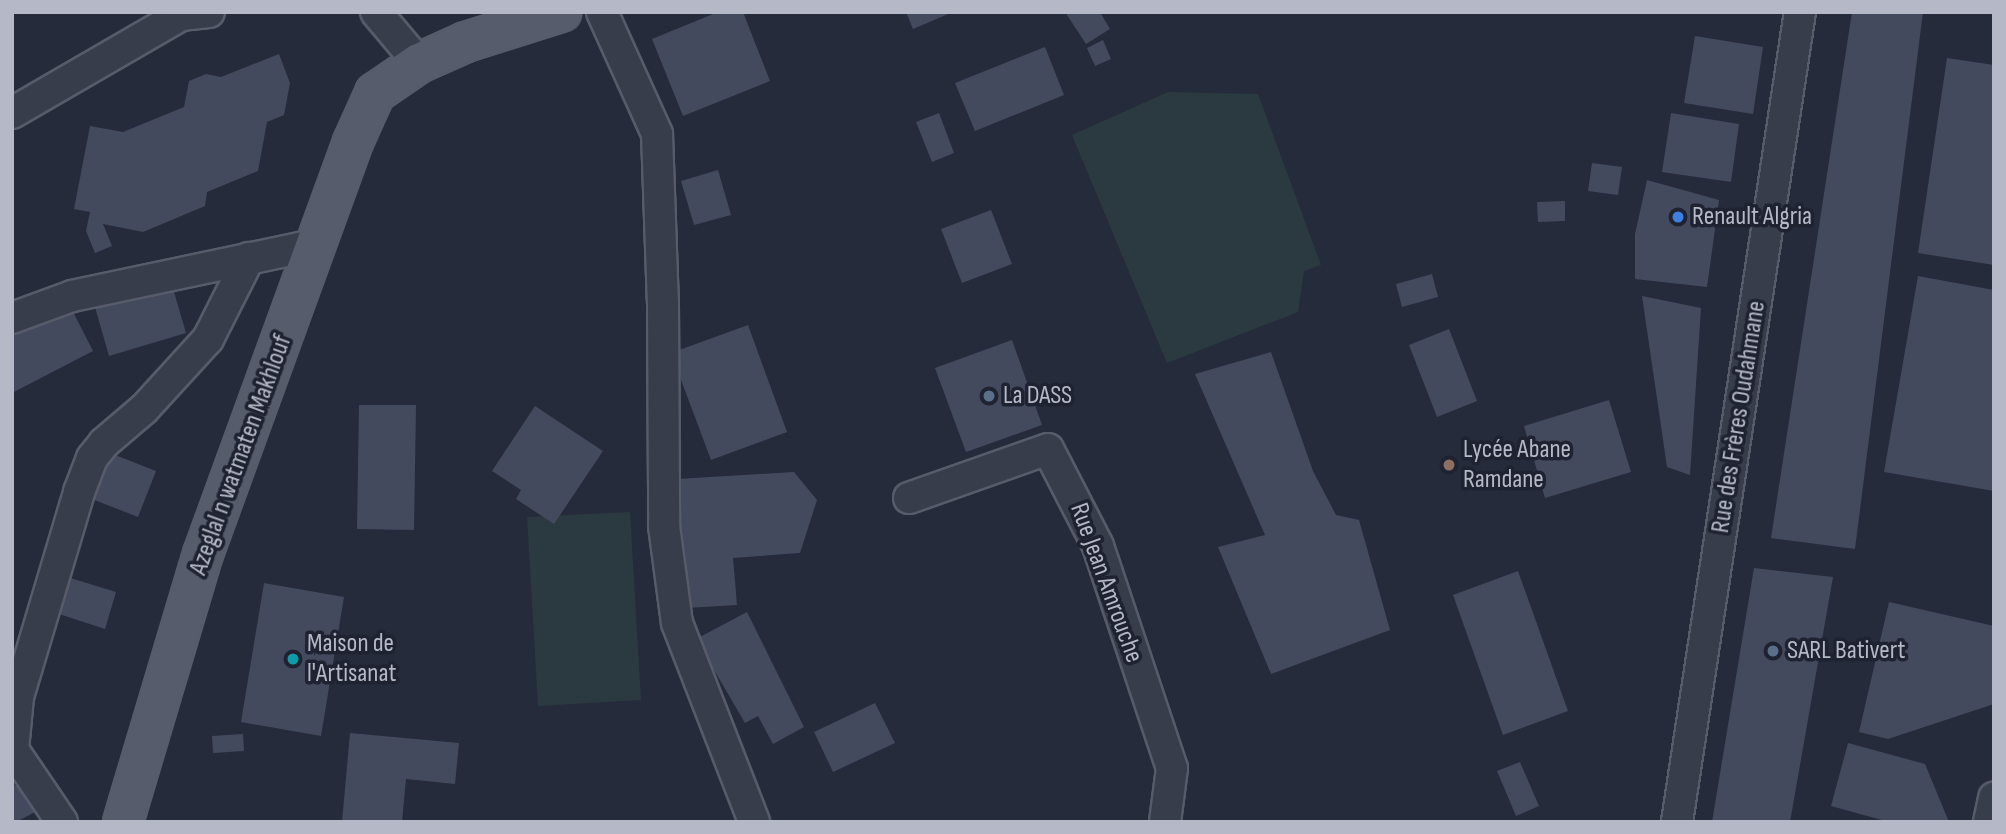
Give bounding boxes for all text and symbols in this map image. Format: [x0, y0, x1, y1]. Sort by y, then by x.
place label: Renault Algria [1692, 201, 1812, 233]
marker: Renault Algria [1670, 209, 1686, 225]
street label: Rue des Frères Oudahmane [1705, 299, 1773, 535]
street label: Azeglal n watmaten Makhlouf [183, 331, 299, 579]
place label: La DASS [1003, 380, 1072, 412]
marker: La DASS [981, 388, 997, 404]
place label: Lycée Abane Ramdane [1463, 434, 1571, 496]
marker: Lycée Abane Ramdane [1441, 457, 1457, 473]
street label: Rue Jean Amrouche [1063, 499, 1149, 667]
place label: Maison de l'Artisanat [307, 628, 396, 690]
place label: SARL Bativert [1787, 635, 1905, 667]
marker: SARL Bativert [1765, 643, 1781, 659]
marker: Maison de l'Artisanat [285, 651, 301, 667]

